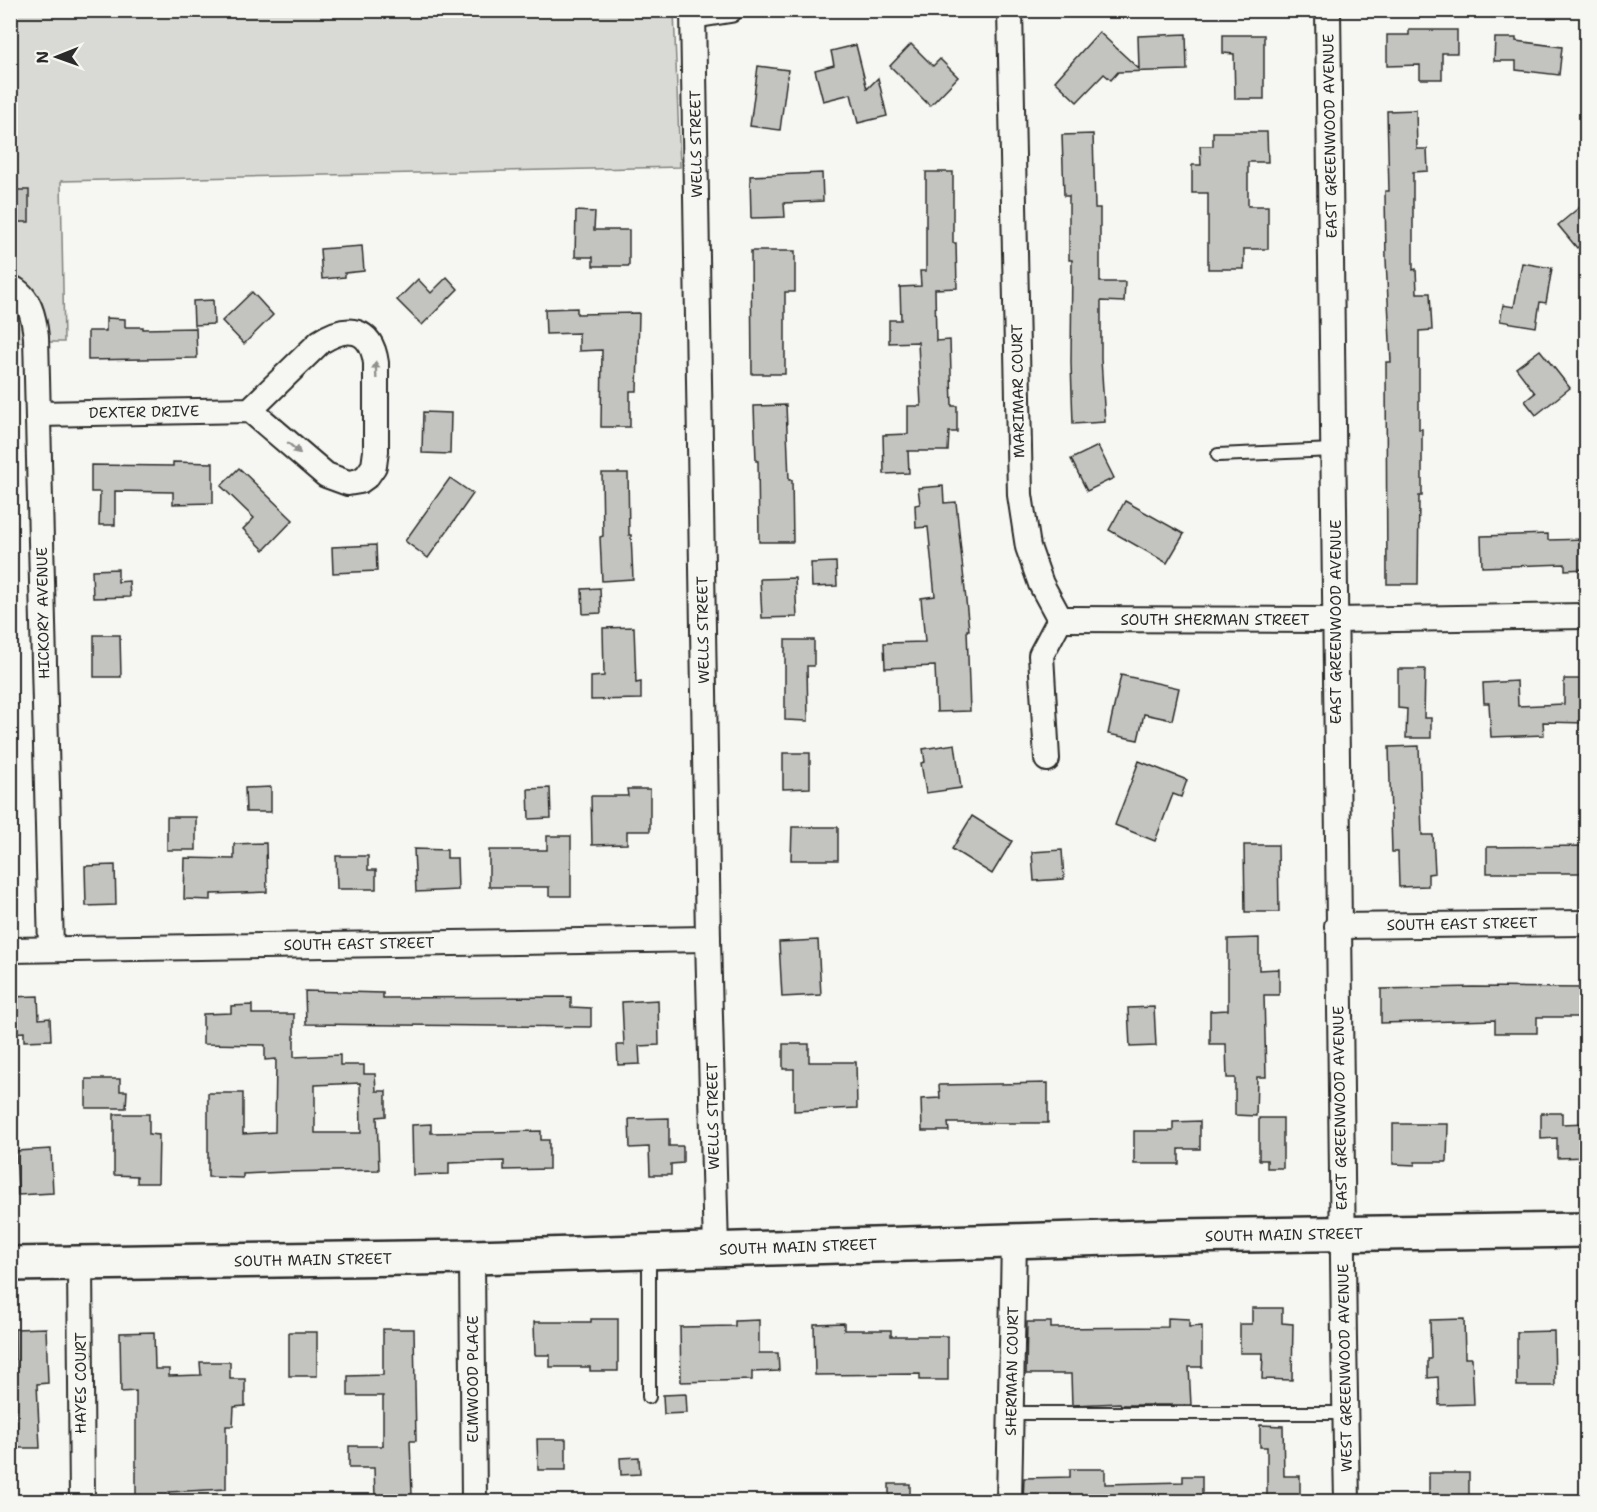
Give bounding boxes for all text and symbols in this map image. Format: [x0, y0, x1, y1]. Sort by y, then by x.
north arrow [27, 27, 87, 87]
street label: EAST GREENWOOD AVENUE [1318, 34, 1342, 238]
text: N [32, 51, 53, 64]
street label: WELLS STREET [685, 90, 707, 198]
street label: MARIMAR COURT [1007, 324, 1029, 458]
one-way arrow [371, 360, 381, 379]
street label: DEXTER DRIVE [89, 401, 199, 423]
one-way arrow [286, 441, 301, 454]
street label: EAST GREENWOOD AVENUE [1326, 520, 1346, 724]
street label: HICKORY AVENUE [32, 547, 54, 679]
street label: WELLS STREET [692, 576, 714, 684]
street label: SOUTH SHERMAN STREET [1120, 610, 1310, 630]
street label: SOUTH EAST STREET [1386, 913, 1538, 935]
street label: SOUTH EAST STREET [283, 933, 435, 955]
street label: EAST GREENWOOD AVENUE [1328, 1006, 1352, 1210]
street label: WELLS STREET [702, 1062, 724, 1170]
street label: SOUTH MAIN STREET [1205, 1224, 1363, 1246]
street label: SOUTH MAIN STREET [719, 1234, 877, 1260]
street label: SOUTH MAIN STREET [234, 1249, 392, 1271]
street label: WEST GREENWOOD AVENUE [1333, 1264, 1357, 1472]
street label: SHERMAN COURT [1001, 1306, 1023, 1436]
street label: ELMWOOD PLACE [463, 1315, 483, 1443]
street label: HAYES COURT [71, 1332, 91, 1434]

